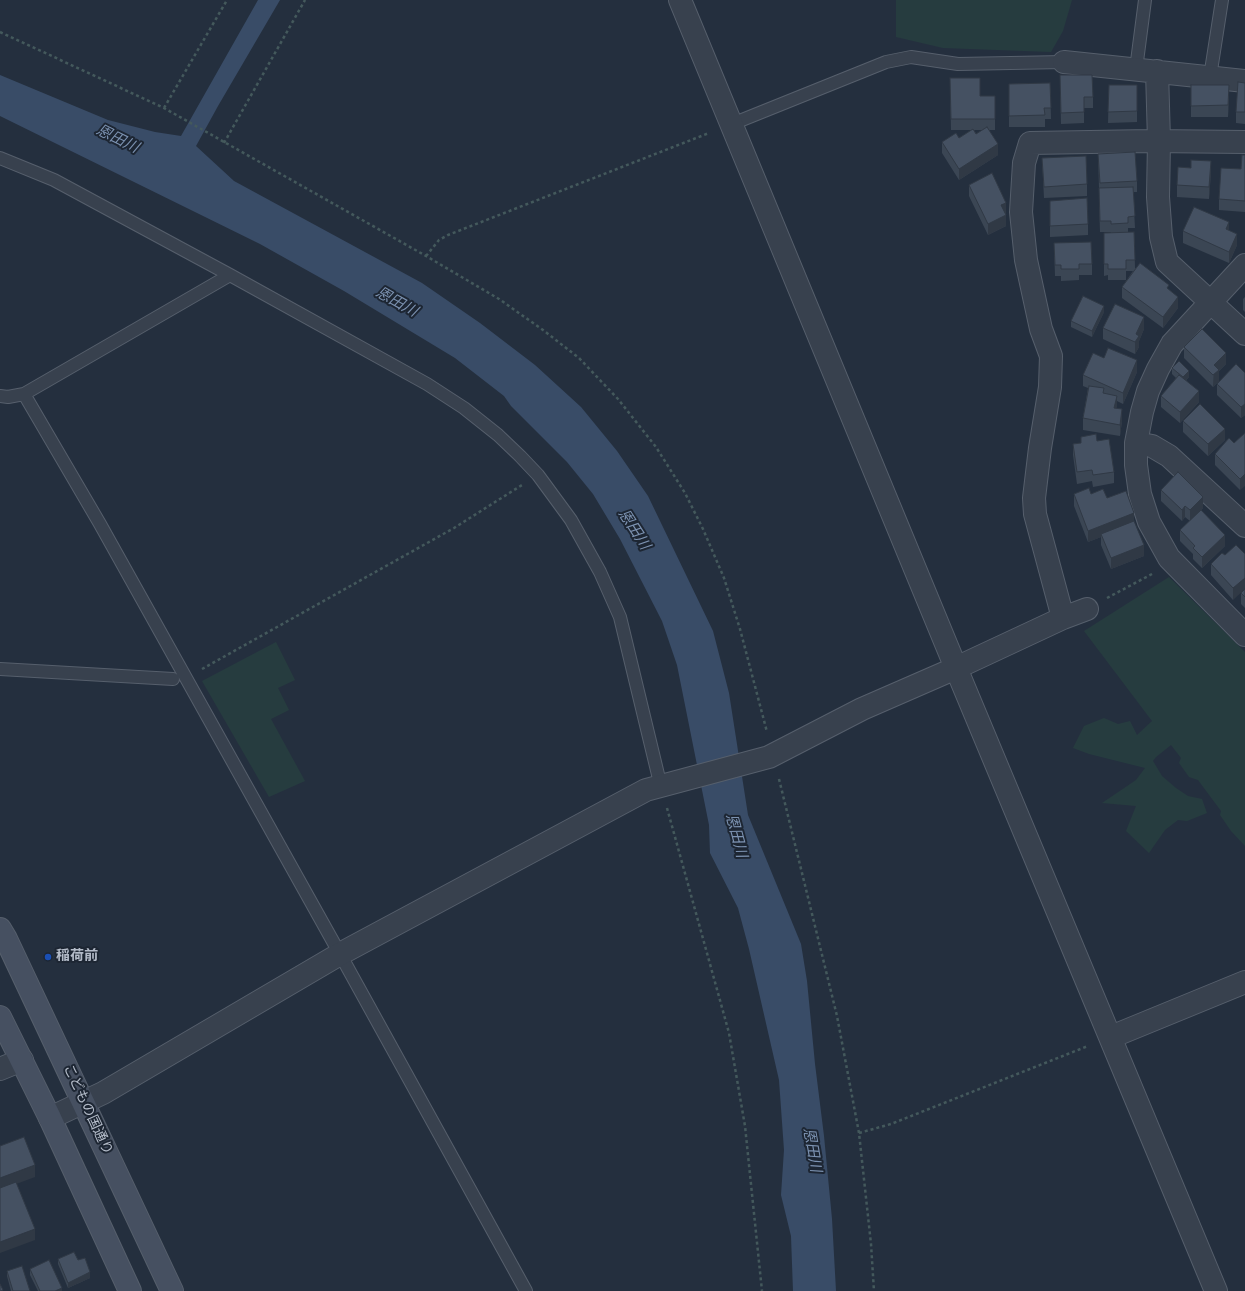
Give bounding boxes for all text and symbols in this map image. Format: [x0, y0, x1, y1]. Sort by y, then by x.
water label: 恩田川 [93, 122, 141, 158]
water label: 恩田川 [372, 284, 420, 322]
water label: 恩田川 [613, 506, 653, 554]
water label: 恩田川 [720, 812, 750, 860]
place label: 稲荷前 [56, 949, 98, 965]
marker: 稲荷前 [43, 952, 53, 962]
street label: こどもの国通り [59, 1062, 115, 1158]
water label: 恩田川 [798, 1126, 824, 1174]

